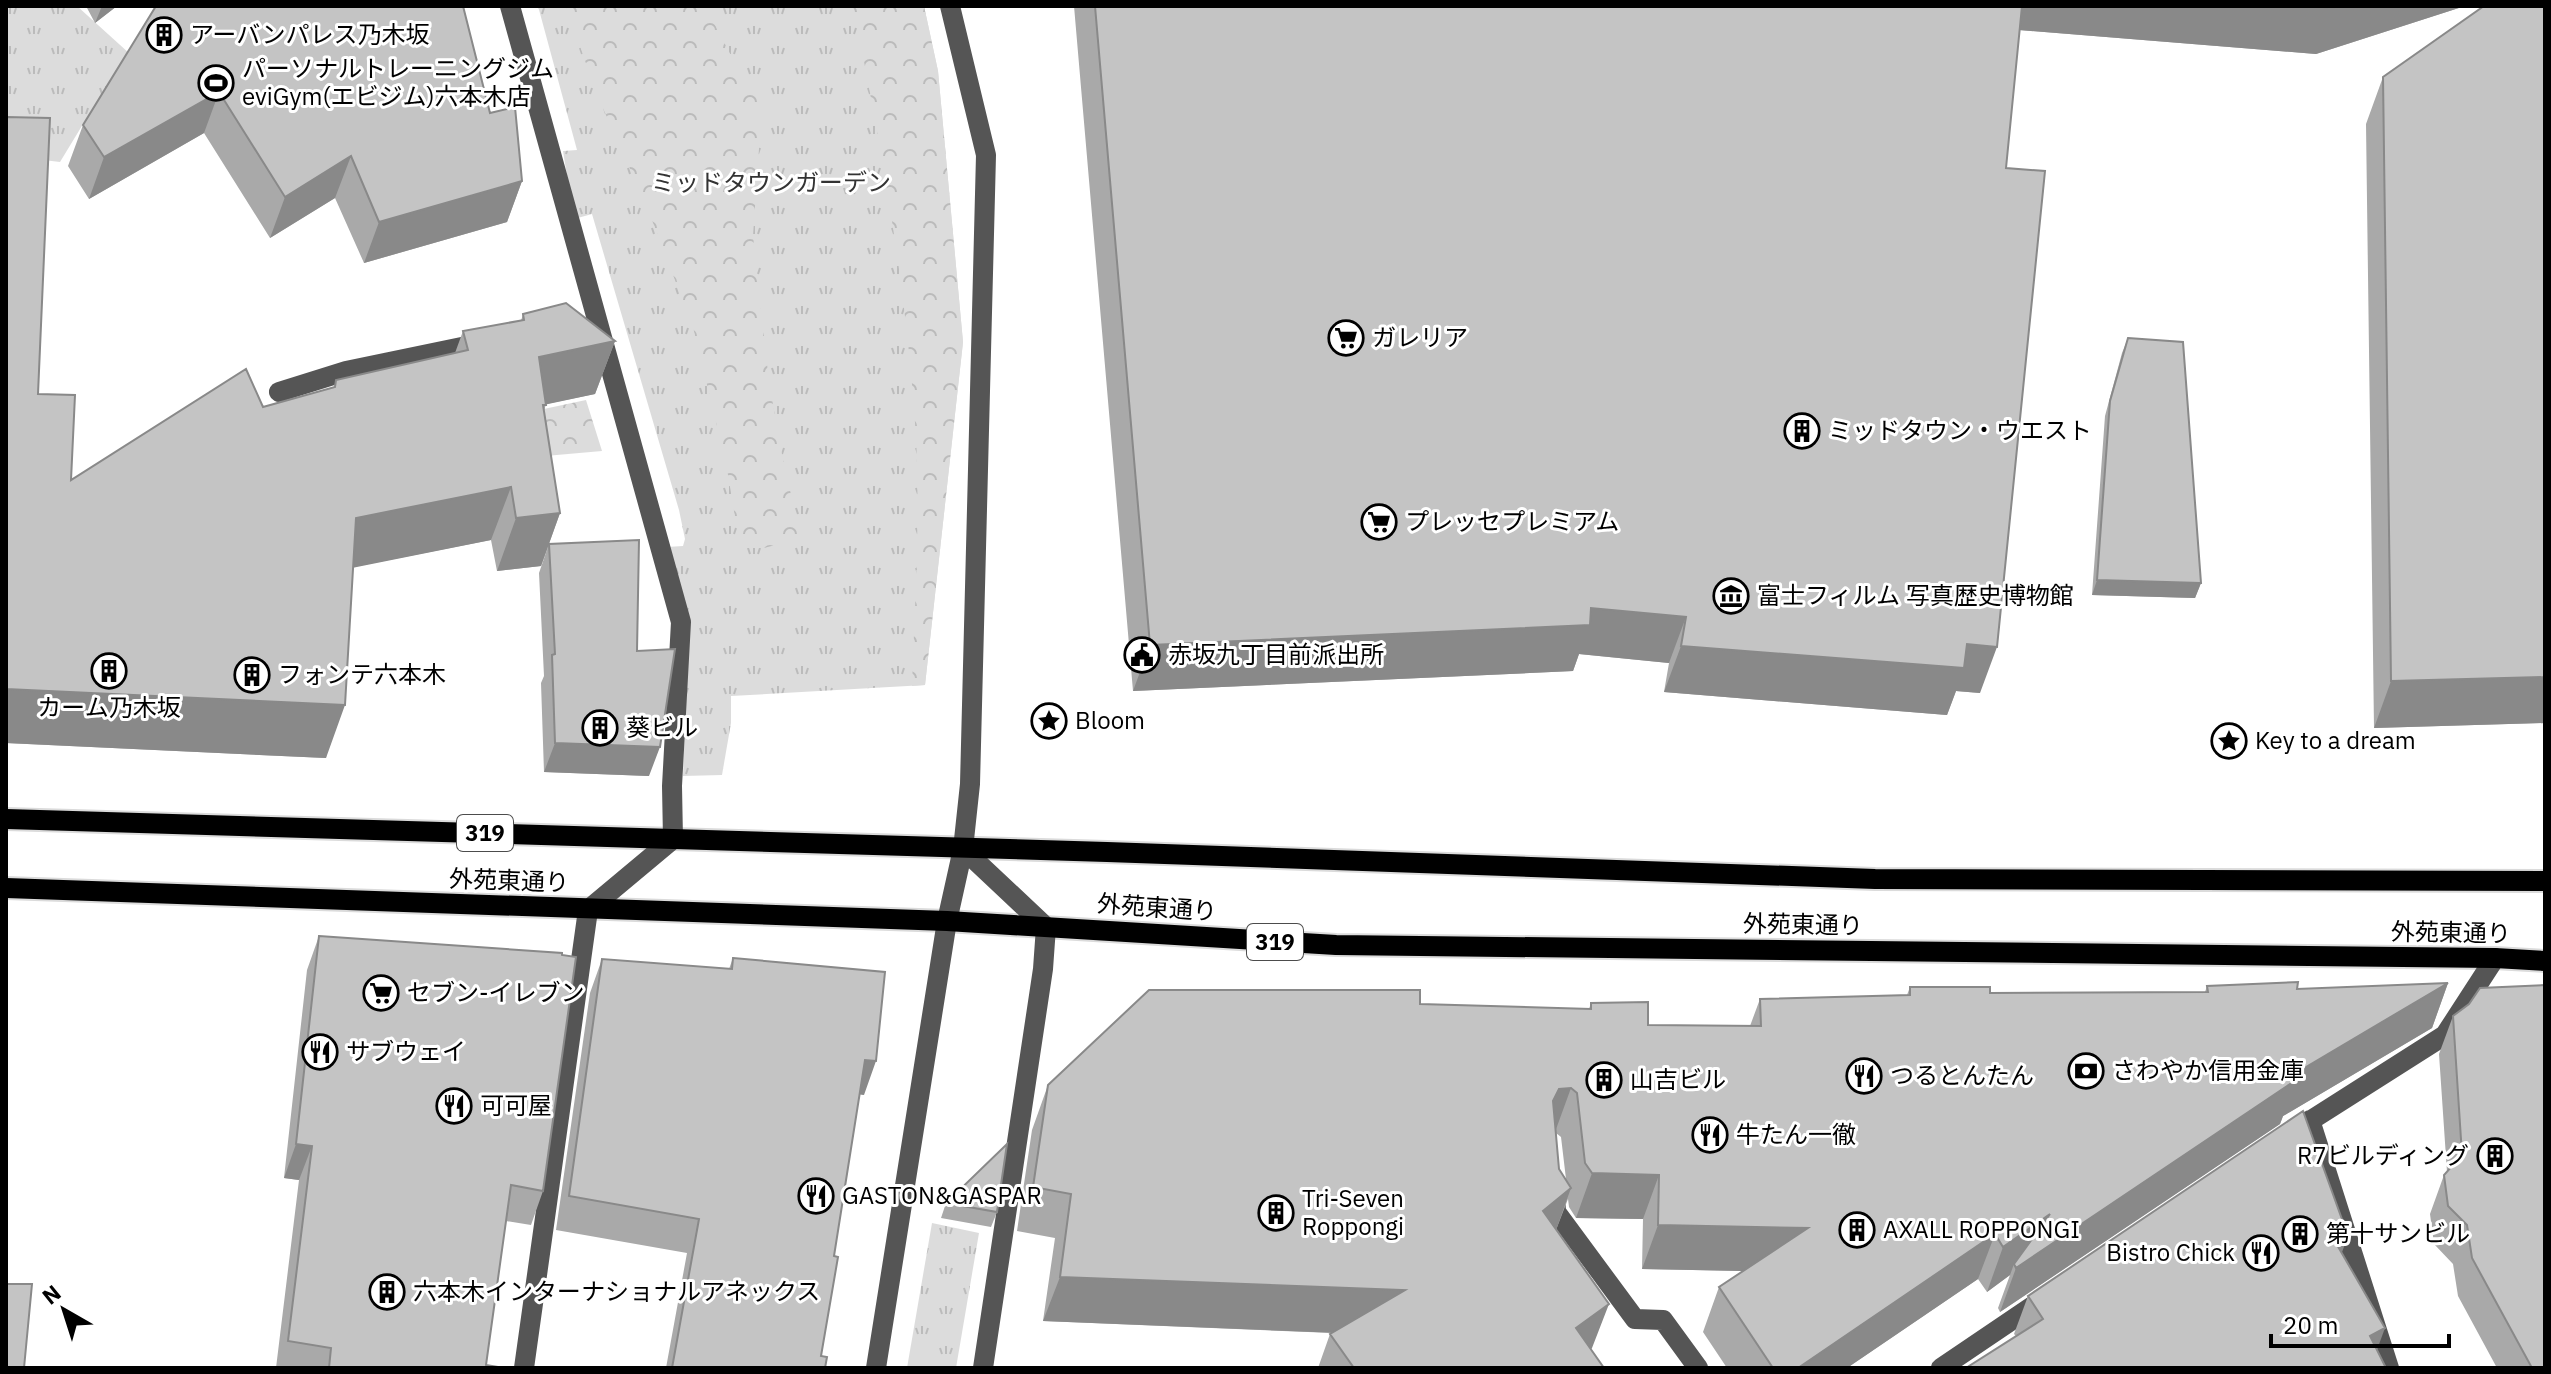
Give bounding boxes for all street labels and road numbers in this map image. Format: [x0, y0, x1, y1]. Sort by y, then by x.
road number: 319 [457, 815, 513, 851]
street label: 外苑東通り [449, 862, 570, 898]
street label: 外苑東通り [1096, 887, 1218, 927]
street label: 外苑東通り [1743, 907, 1863, 941]
street label: 外苑東通り [2391, 915, 2511, 949]
road number: 319 [1247, 924, 1303, 960]

